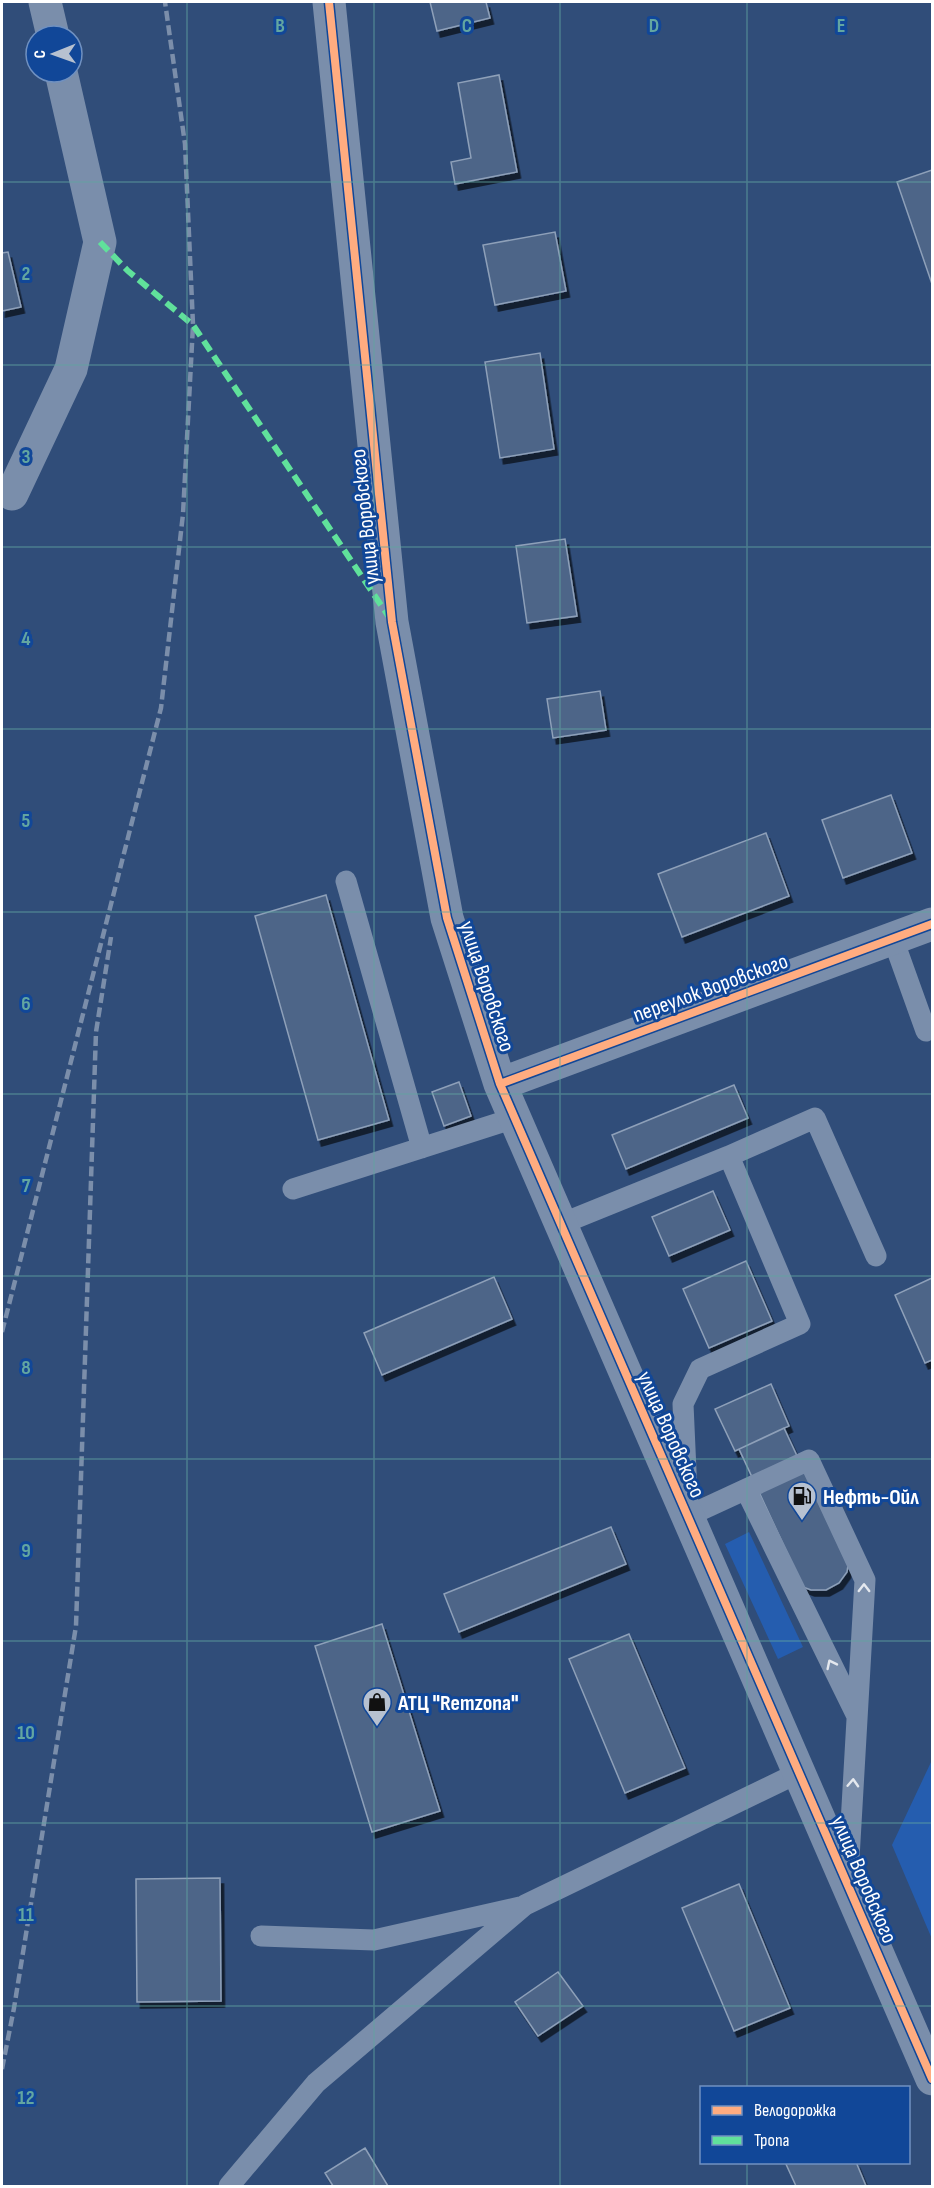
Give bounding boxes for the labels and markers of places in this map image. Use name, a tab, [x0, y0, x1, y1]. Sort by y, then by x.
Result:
fuel station icon: Нефть-Ойл	[786, 1480, 818, 1522]
place label: Нефть-Ойл	[823, 1484, 919, 1511]
shop icon: АТЦ "Remzona"	[361, 1686, 393, 1728]
place label: АТЦ "Remzona"	[397, 1690, 519, 1717]

